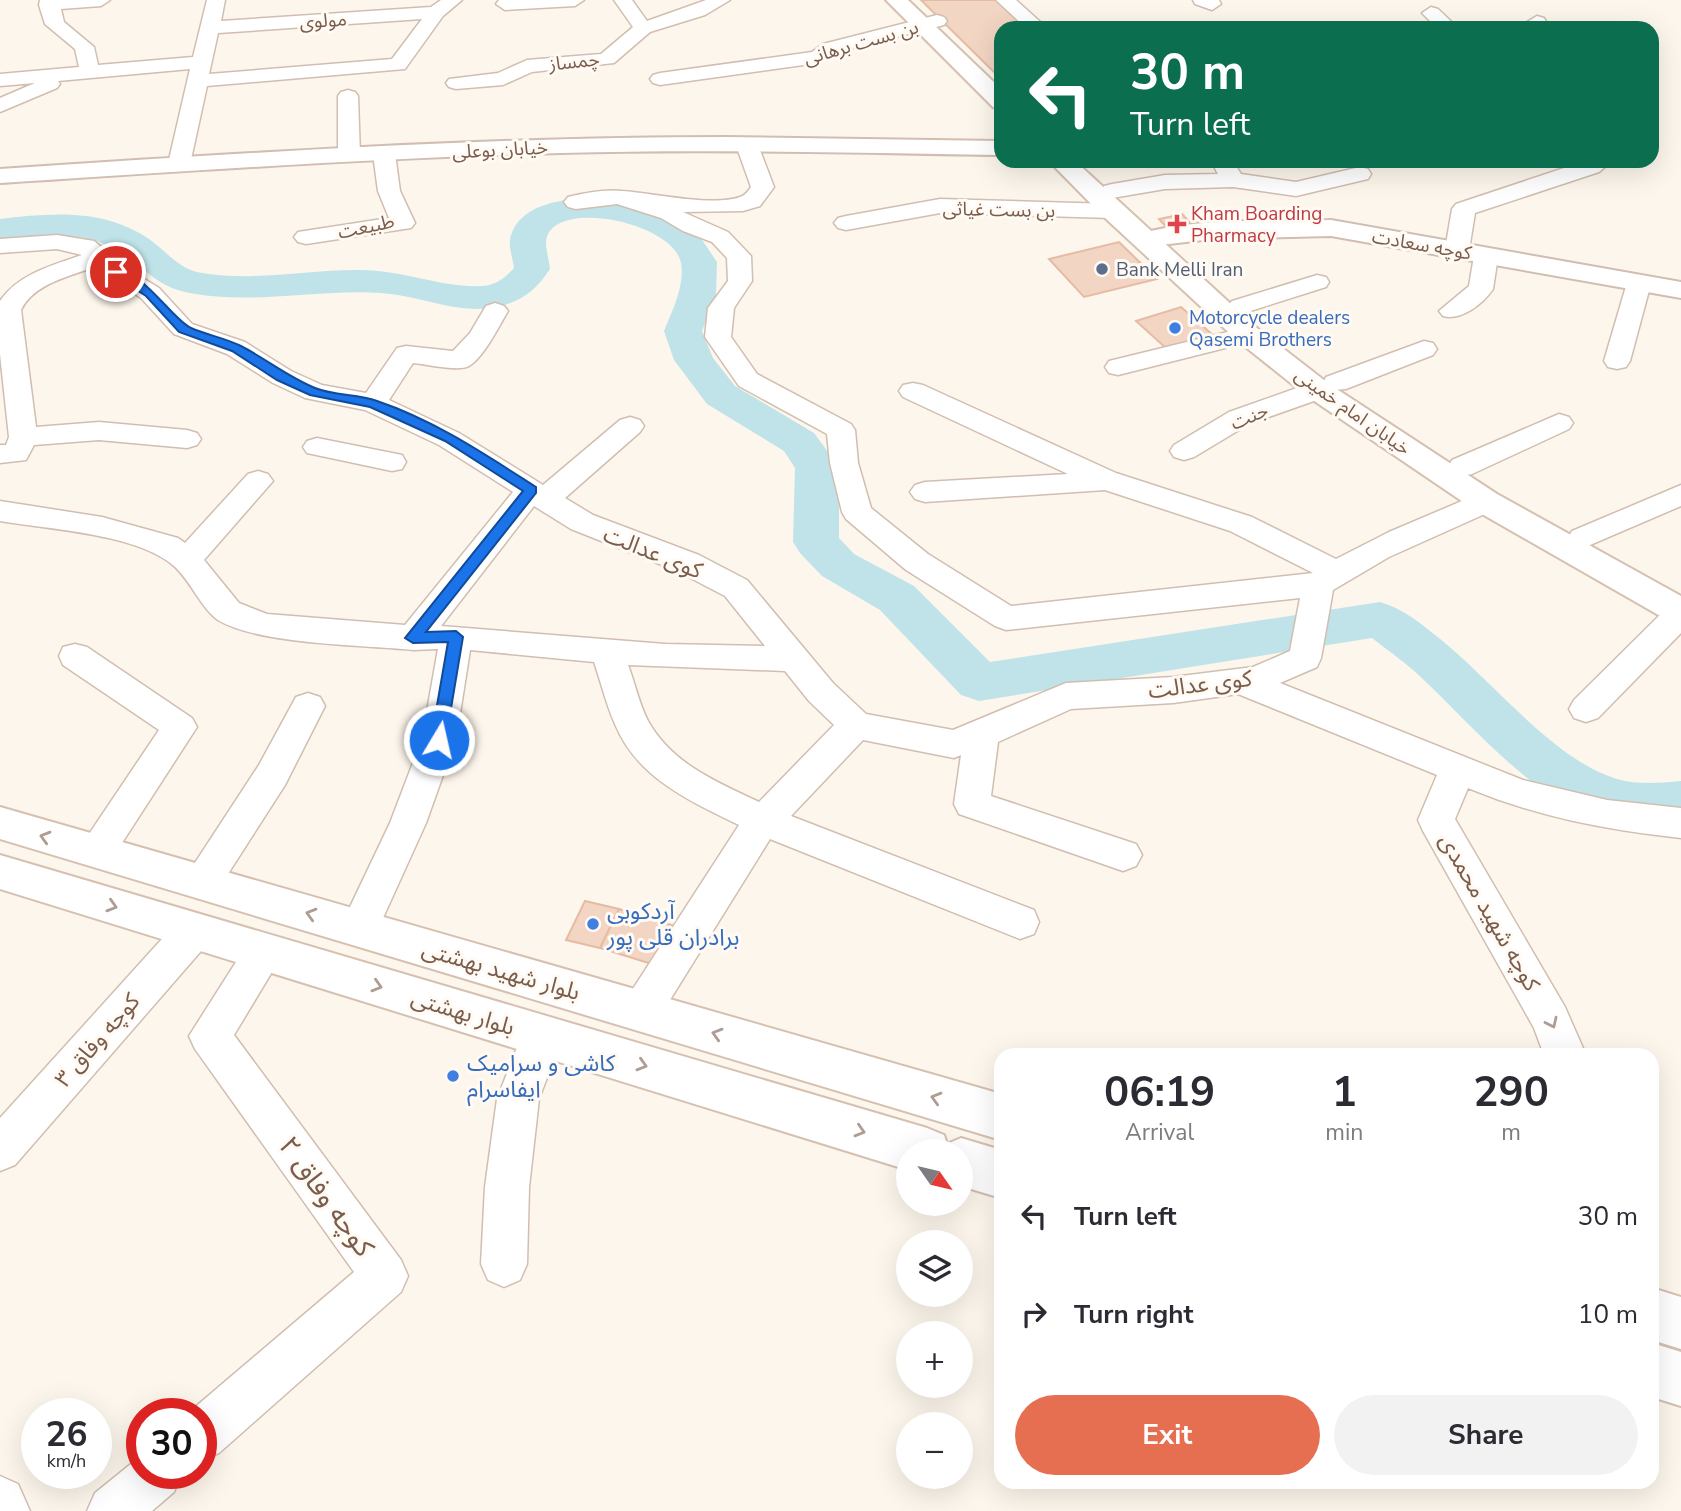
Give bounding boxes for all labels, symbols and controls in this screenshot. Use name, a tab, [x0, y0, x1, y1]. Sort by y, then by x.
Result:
street label: مولوی	[299, 6, 348, 36]
street label: بن بست برهانی	[801, 14, 922, 72]
text: 30 m	[1130, 39, 1245, 106]
street label: چمساز	[546, 46, 601, 78]
icon: left	[1015, 49, 1106, 140]
text: Turn left	[1130, 103, 1250, 146]
street label: خیابان بوعلی	[452, 135, 549, 165]
street label: بن بست غیاثی	[942, 196, 1056, 224]
place label: Kham Boarding Pharmacy	[1191, 201, 1322, 249]
street label: طبيعت	[336, 208, 397, 246]
marker: Kham Boarding Pharmacy	[1169, 216, 1185, 232]
street label: کوچه سعادت	[1370, 223, 1475, 267]
pin	[86, 242, 146, 302]
icon: arrive	[97, 253, 135, 291]
place label: Bank Melli Iran	[1116, 257, 1243, 283]
marker: Bank Melli Iran	[1094, 261, 1110, 277]
place label: Motorcycle dealers Qasemi Brothers	[1189, 305, 1350, 353]
marker: Motorcycle dealers Qasemi Brothers	[1167, 320, 1183, 336]
street label: خیابان امام خمینی	[1289, 362, 1416, 462]
street label: جنت	[1227, 397, 1272, 436]
street label: کوی عدالت	[599, 519, 707, 587]
street label: کوی عدالت	[1146, 663, 1254, 706]
position arrow	[402, 703, 476, 777]
street label: کوچه شهید محمدی	[1432, 828, 1548, 997]
one-way arrow	[40, 830, 52, 845]
place label: آردکوبی برادران قلی پور	[606, 896, 739, 953]
one-way arrow	[106, 898, 118, 912]
one-way arrow	[305, 908, 317, 923]
marker: آردکوبی برادران قلی پور	[585, 916, 601, 932]
street label: بلوار شهید بهشتی	[418, 933, 584, 1008]
one-way arrow	[371, 977, 383, 992]
street label: بلوار بهشتی	[407, 982, 518, 1043]
street label: کوچه وفاق ۳	[48, 986, 147, 1094]
one-way arrow	[1544, 1016, 1558, 1028]
one-way arrow	[711, 1027, 723, 1042]
place label: کاشی و سرامیک ایفاسرام	[467, 1048, 616, 1107]
one-way arrow	[635, 1057, 647, 1072]
text: 06:19	[1104, 1064, 1215, 1121]
text: 1	[1332, 1064, 1357, 1121]
text: 290	[1473, 1064, 1549, 1121]
marker: کاشی و سرامیک ایفاسرام	[445, 1068, 461, 1084]
one-way arrow	[930, 1091, 942, 1106]
text: Arrival	[1125, 1117, 1194, 1148]
text: min	[1325, 1117, 1363, 1148]
text: m	[1501, 1117, 1521, 1148]
one-way arrow	[853, 1123, 865, 1138]
street label: کوچه وفاق ۲	[270, 1129, 383, 1265]
north arrow	[896, 1139, 973, 1216]
map controls	[896, 1139, 973, 1489]
icon: left	[1015, 1197, 1053, 1235]
text: Turn left	[1074, 1199, 1177, 1234]
text: 30 m	[1578, 1199, 1638, 1234]
button: layers	[896, 1230, 973, 1307]
icon: right	[1015, 1295, 1053, 1333]
text: Turn right	[1074, 1297, 1193, 1332]
text: 10 m	[1578, 1297, 1638, 1332]
button: +	[896, 1321, 973, 1398]
button: Exit	[1015, 1395, 1320, 1475]
button: Share	[1334, 1395, 1638, 1475]
speed limit sign: 30	[126, 1398, 217, 1489]
text: 26	[45, 1411, 88, 1458]
button: −	[896, 1412, 973, 1489]
text: km/h	[47, 1449, 86, 1473]

